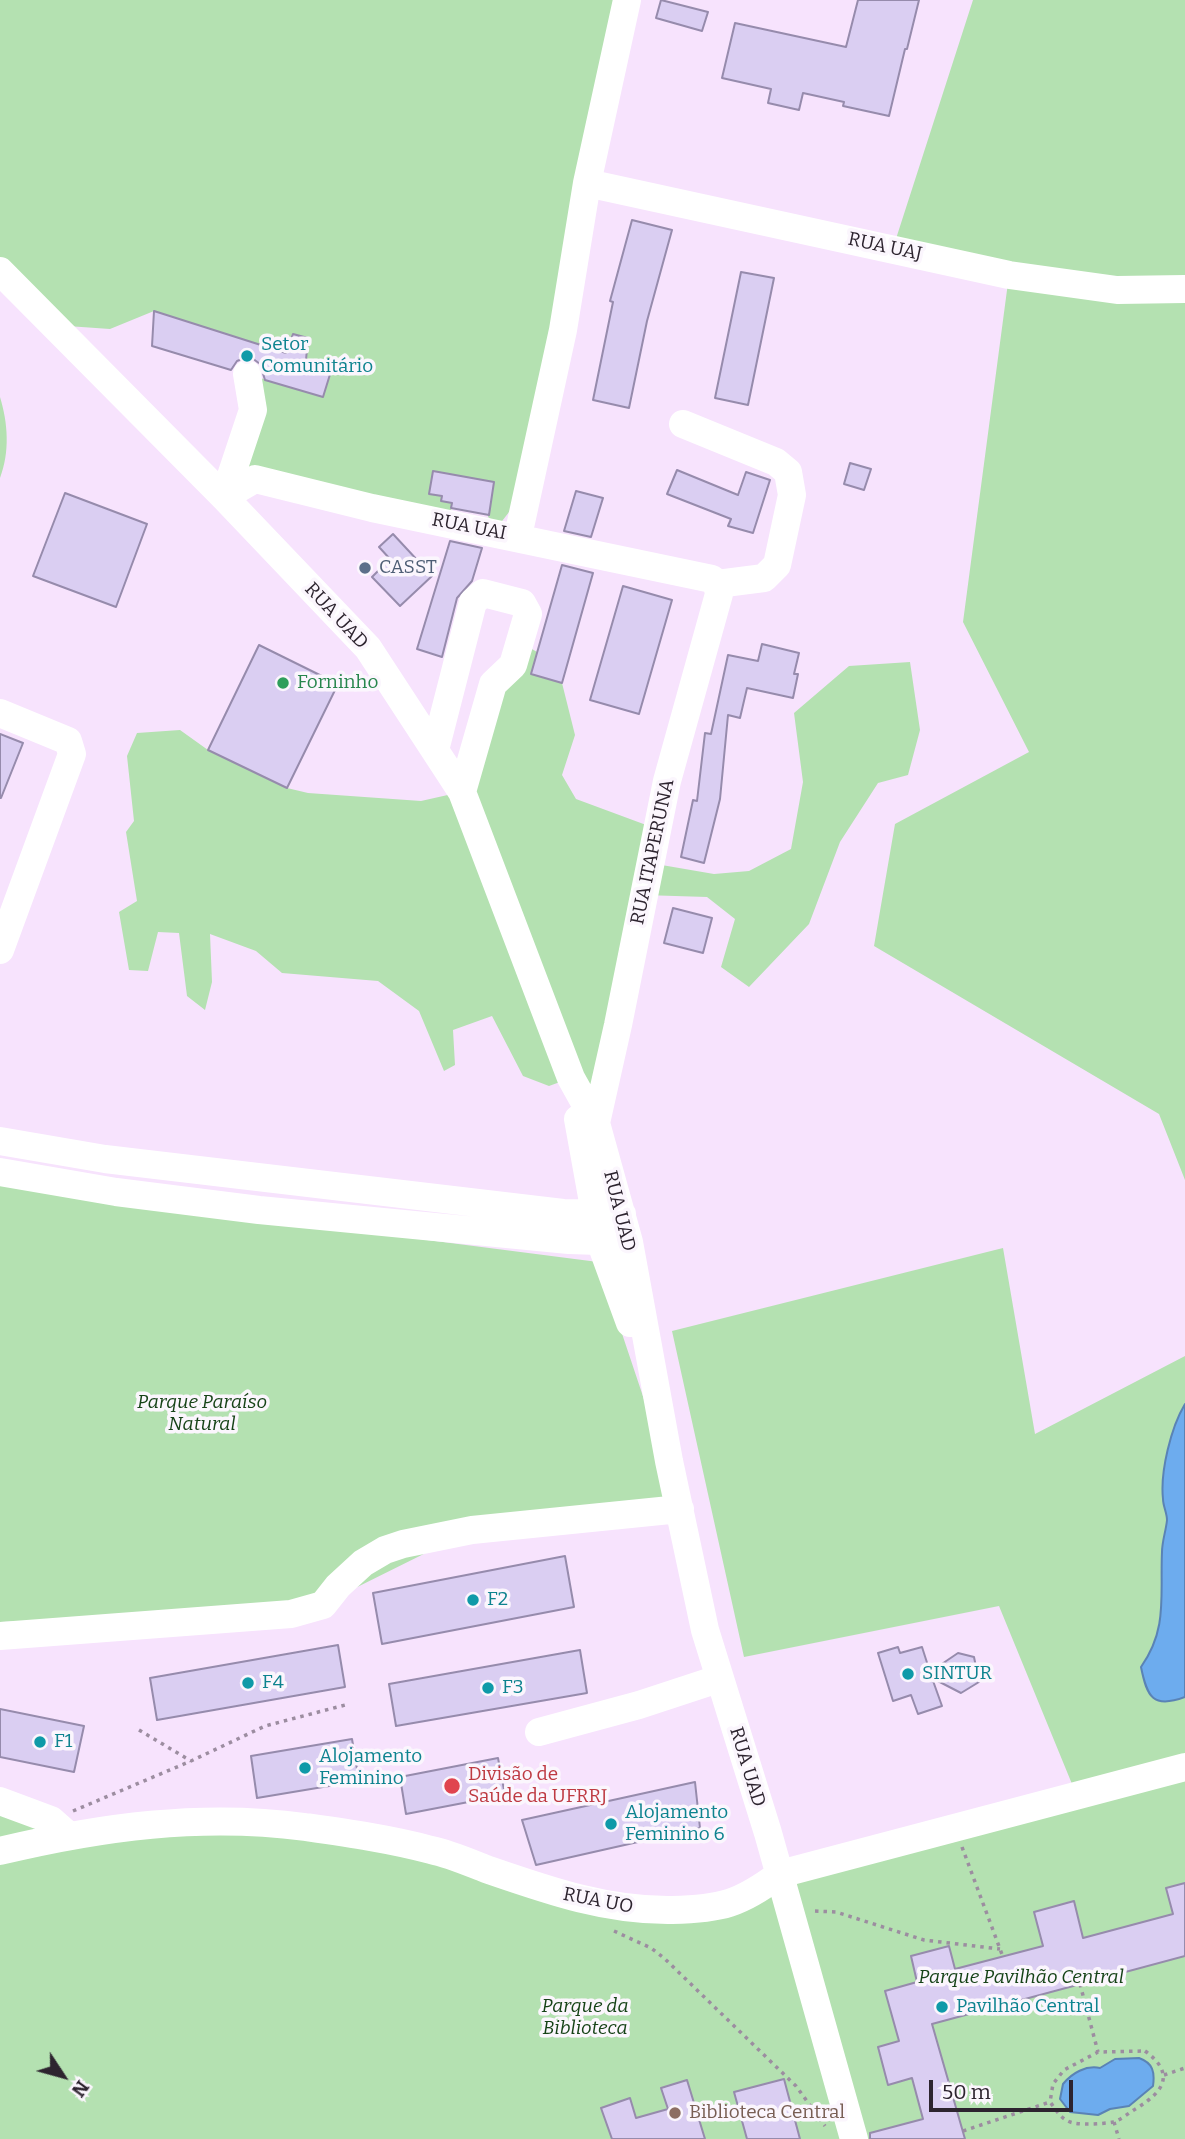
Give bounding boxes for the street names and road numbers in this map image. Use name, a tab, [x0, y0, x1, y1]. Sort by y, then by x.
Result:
street label: RUA UAJ	[846, 228, 924, 266]
street label: RUA UAI	[430, 509, 508, 545]
street label: RUA UAD	[300, 578, 372, 654]
street label: RUA ITAPERUNA	[626, 777, 680, 927]
street label: RUA UAD	[598, 1168, 640, 1254]
street label: RUA UAD	[724, 1724, 770, 1810]
street label: RUA UO	[561, 1883, 635, 1919]

